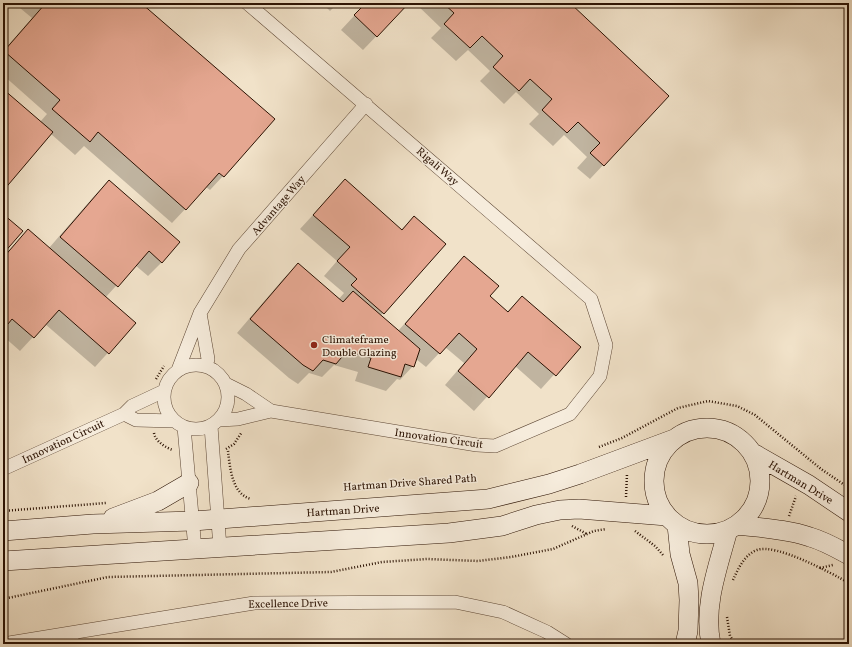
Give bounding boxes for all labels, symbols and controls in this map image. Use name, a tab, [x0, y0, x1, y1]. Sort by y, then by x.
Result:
street label: Rigali Way	[413, 144, 462, 190]
street label: Advantage Way	[249, 173, 309, 239]
place label: Climateframe Double Glazing	[322, 333, 397, 361]
marker: Climateframe Double Glazing	[309, 340, 319, 350]
street label: Innovation Circuit	[20, 417, 107, 468]
street label: Innovation Circuit	[394, 426, 484, 453]
street label: Hartman Drive	[765, 458, 835, 509]
street label: Hartman Drive Shared Path	[343, 471, 478, 496]
street label: Hartman Drive	[306, 501, 380, 522]
street label: Excellence Drive	[248, 596, 328, 613]

